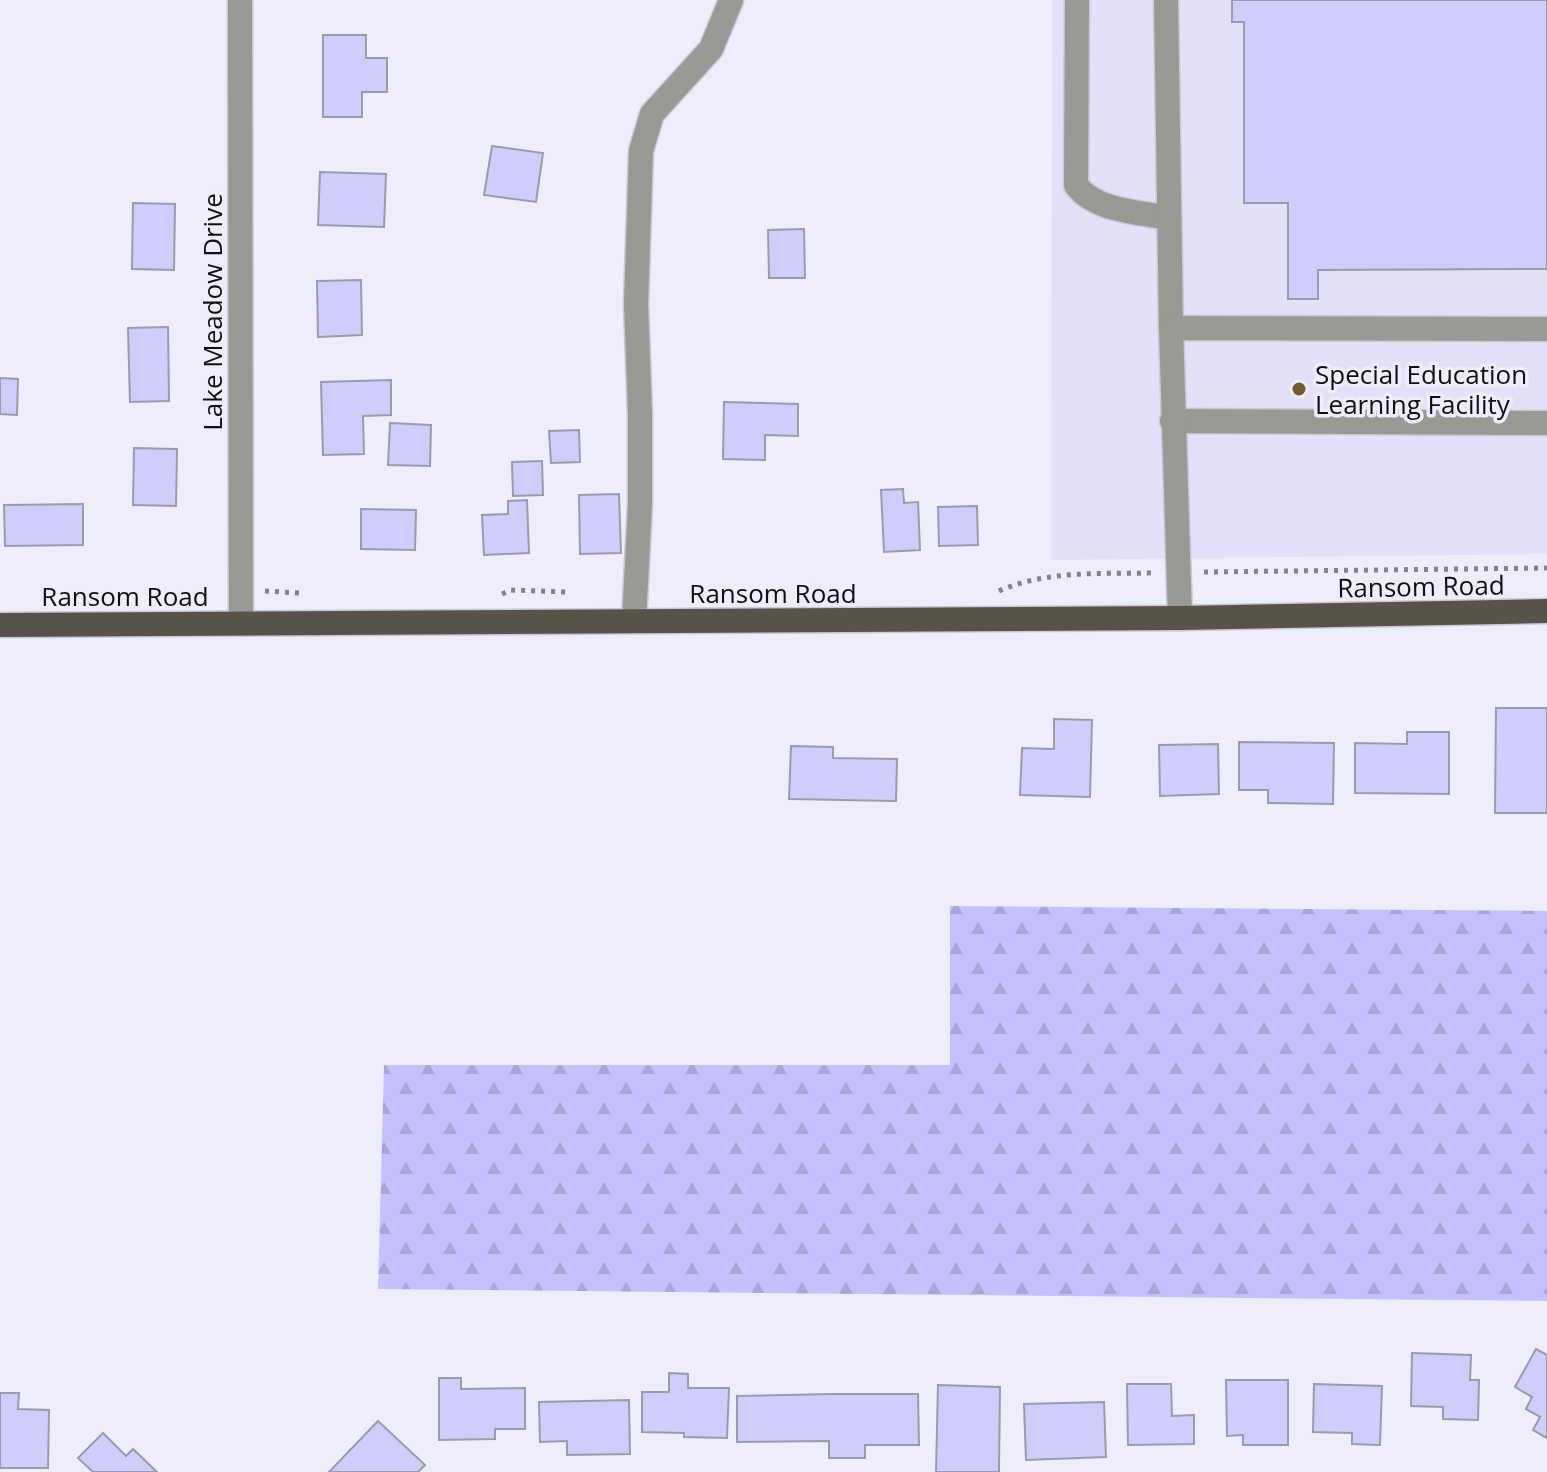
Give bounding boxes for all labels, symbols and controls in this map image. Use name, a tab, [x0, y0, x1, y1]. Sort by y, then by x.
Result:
street label: Lake Meadow Drive	[194, 193, 230, 431]
place label: Special Education Learning Facility	[1315, 356, 1527, 422]
marker: Special Education Learning Facility	[1290, 380, 1308, 398]
street label: Ransom Road	[1337, 567, 1505, 605]
street label: Ransom Road	[689, 575, 857, 611]
street label: Ransom Road	[41, 578, 209, 614]

